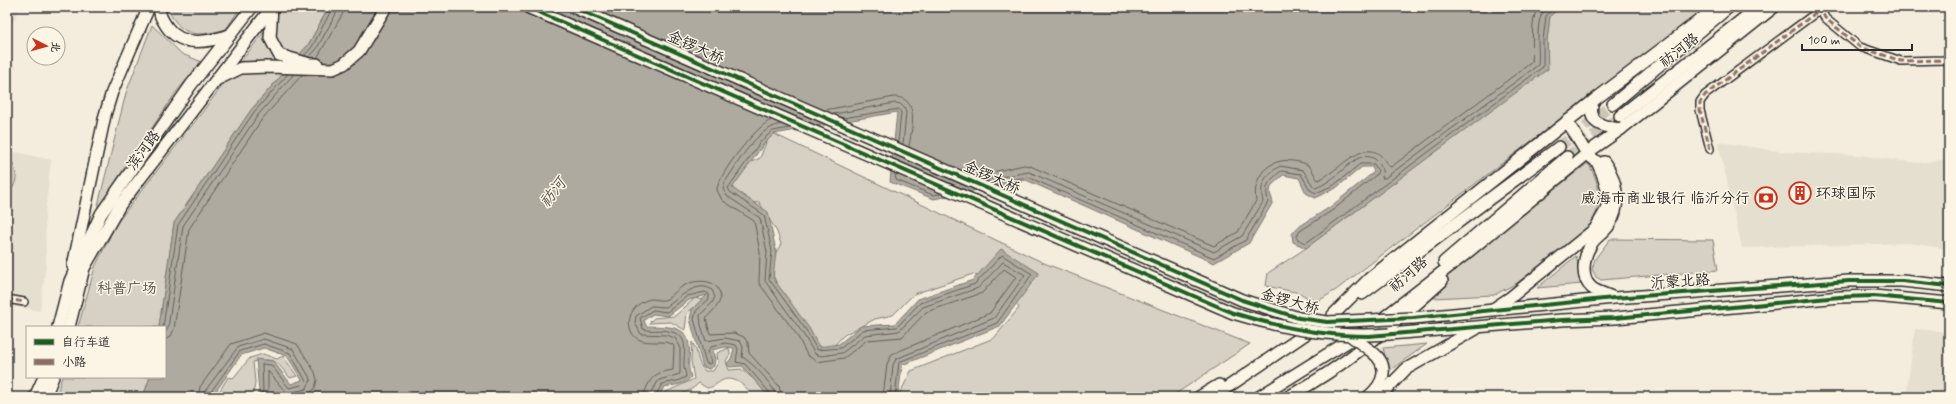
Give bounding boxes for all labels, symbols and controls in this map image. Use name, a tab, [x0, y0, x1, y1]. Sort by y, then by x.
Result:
north arrow	[26, 26, 66, 66]
scale bar	[1802, 26, 1912, 52]
street label: 金锣大桥	[664, 27, 727, 69]
street label: 祊河路	[1656, 29, 1704, 73]
text: 100 m	[1808, 33, 1840, 49]
text: 北	[47, 41, 62, 53]
street label: 滨河路	[122, 127, 165, 175]
street label: 金锣大桥	[960, 157, 1023, 199]
water label: 祊河	[535, 171, 573, 212]
building icon: 环球国际	[1787, 180, 1813, 206]
place label: 环球国际	[1816, 184, 1876, 204]
bank icon: 威海市商业银行 临沂分行	[1753, 185, 1779, 211]
place label: 威海市商业银行 临沂分行	[1581, 189, 1750, 209]
street label: 祊河路	[1385, 252, 1432, 297]
street label: 沂蒙北路	[1649, 270, 1711, 294]
park label: 科普广场	[97, 279, 157, 299]
street label: 金锣大桥	[1258, 285, 1321, 319]
legend	[26, 326, 166, 378]
text: 自行车道	[62, 335, 110, 351]
text: 小路	[62, 355, 86, 371]

